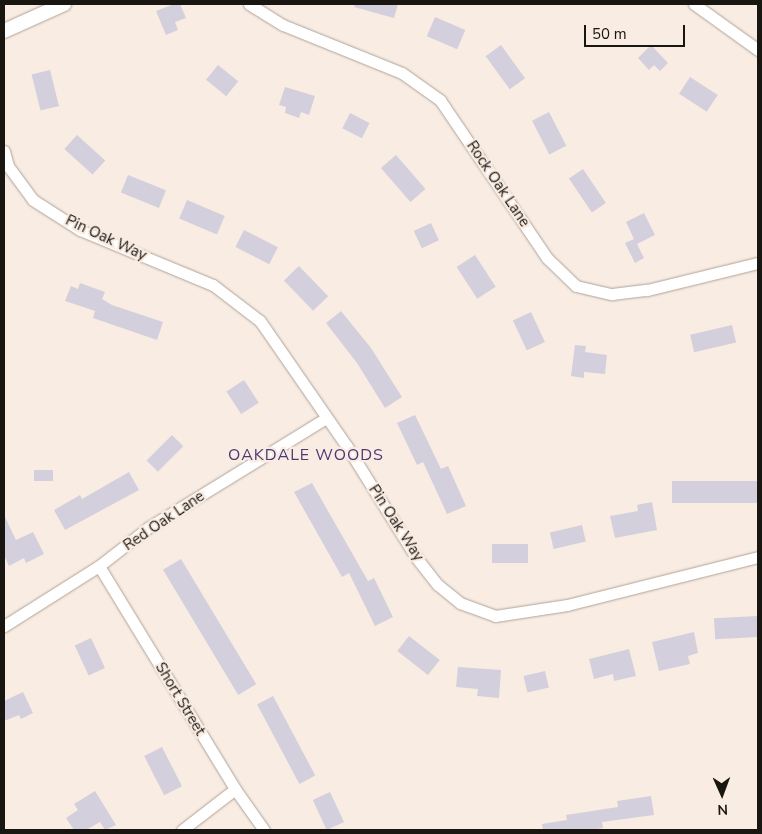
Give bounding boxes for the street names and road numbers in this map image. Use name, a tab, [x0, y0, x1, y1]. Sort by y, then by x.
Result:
street label: Rock Oak Lane	[463, 138, 533, 230]
street label: Pin Oak Way	[63, 211, 149, 265]
street label: Pin Oak Way	[365, 481, 427, 565]
street label: Red Oak Lane	[120, 487, 208, 555]
street label: Short Street	[151, 659, 209, 739]

